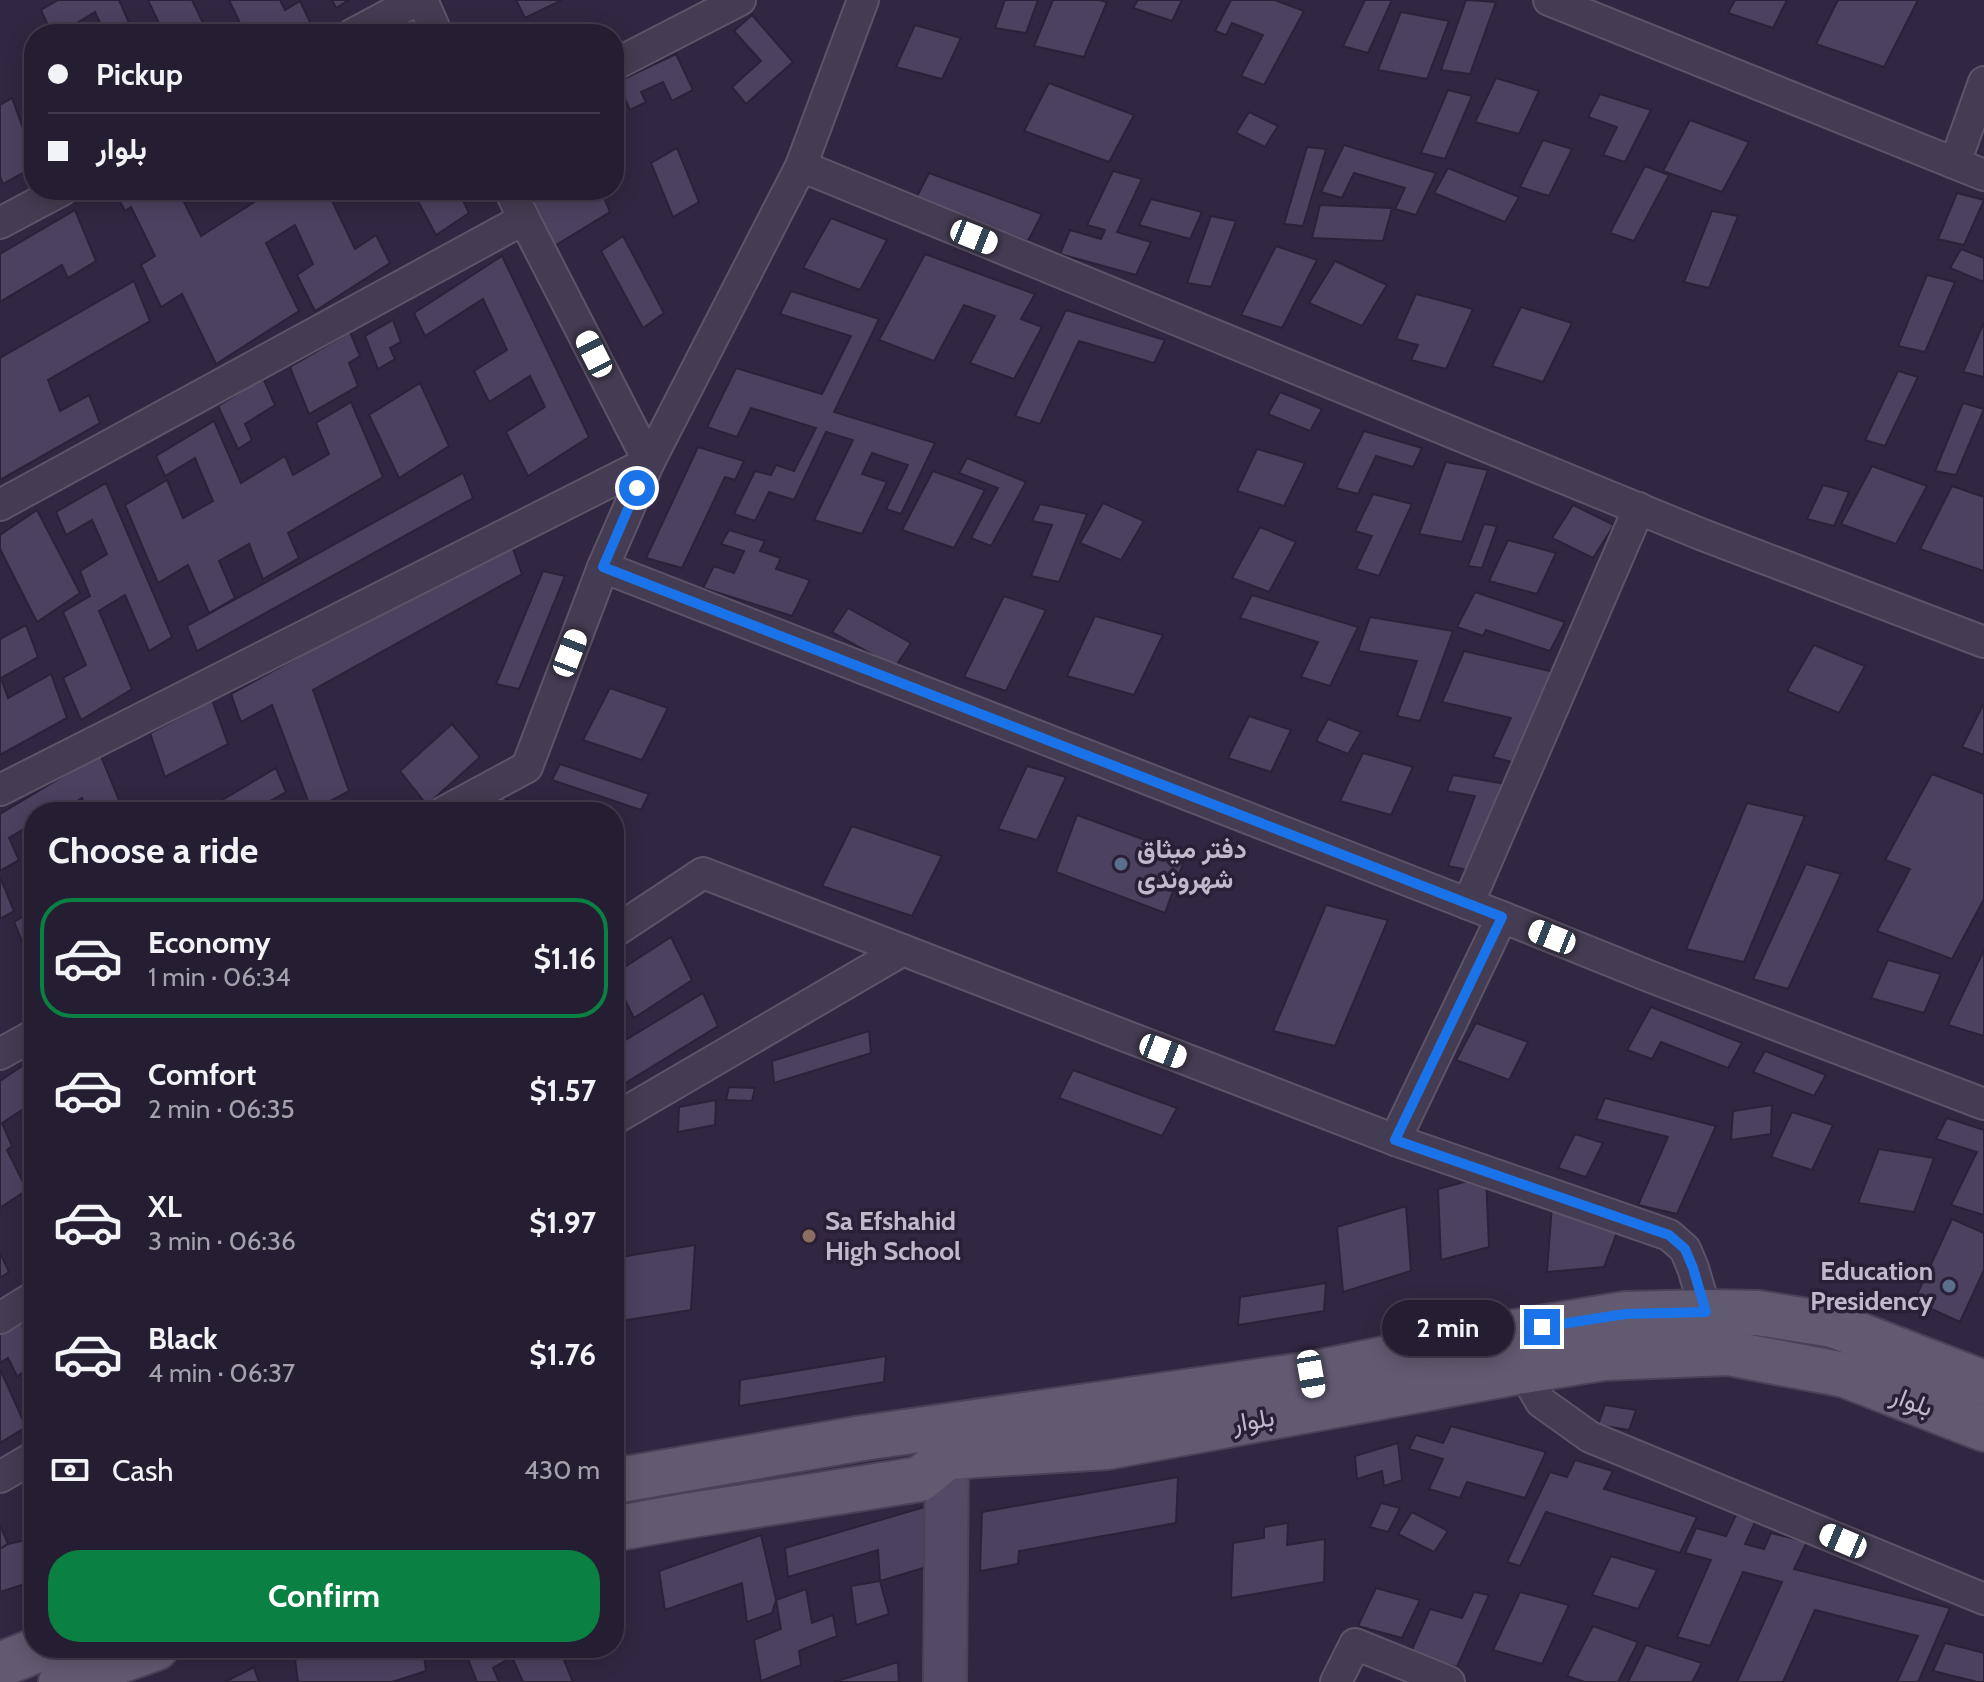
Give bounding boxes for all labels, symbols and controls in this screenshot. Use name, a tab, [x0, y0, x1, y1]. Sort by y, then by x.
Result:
text: Pickup	[96, 56, 183, 93]
text: بلوار	[96, 130, 147, 167]
car	[947, 217, 1001, 257]
car	[572, 327, 616, 381]
route start	[619, 470, 655, 506]
car	[550, 626, 590, 680]
text: Choose a ride	[48, 828, 258, 872]
place label: دفتر میثاق شهروندی	[1137, 833, 1247, 895]
marker: دفتر میثاق شهروندی	[1112, 855, 1130, 873]
car	[1525, 917, 1579, 957]
icon: car	[52, 922, 124, 994]
text: Economy	[148, 924, 271, 961]
text: $1.16	[533, 940, 596, 977]
text: 1 min · 06:34	[148, 961, 290, 993]
car	[1136, 1031, 1190, 1071]
icon: car	[52, 1054, 124, 1126]
text: Comfort	[148, 1056, 256, 1093]
text: $1.57	[529, 1072, 596, 1109]
text: 2 min · 06:35	[148, 1093, 295, 1125]
icon: car	[52, 1186, 124, 1258]
text: XL	[148, 1188, 182, 1225]
text: $1.97	[529, 1204, 596, 1241]
place label: Sa Efshahid High School	[825, 1205, 961, 1267]
text: 3 min · 06:36	[148, 1225, 296, 1257]
marker: Sa Efshahid High School	[800, 1227, 818, 1245]
place label: Education Presidency	[1810, 1255, 1933, 1317]
marker: Education Presidency	[1940, 1277, 1958, 1295]
callout: 2 min	[1382, 1299, 1514, 1355]
route end	[1524, 1309, 1560, 1345]
text: 2 min	[1417, 1312, 1479, 1344]
icon: car	[52, 1318, 124, 1390]
text: Black	[148, 1320, 218, 1357]
text: $1.76	[529, 1336, 596, 1373]
car	[1295, 1348, 1327, 1400]
text: 4 min · 06:37	[148, 1357, 295, 1389]
street label: بلوار	[1886, 1378, 1938, 1424]
street label: بلوار	[1228, 1401, 1277, 1440]
icon: cash	[48, 1448, 92, 1492]
text: Cash	[112, 1452, 174, 1489]
text: 430 m	[524, 1454, 600, 1486]
car	[1816, 1521, 1870, 1561]
button: Confirm	[48, 1550, 600, 1642]

